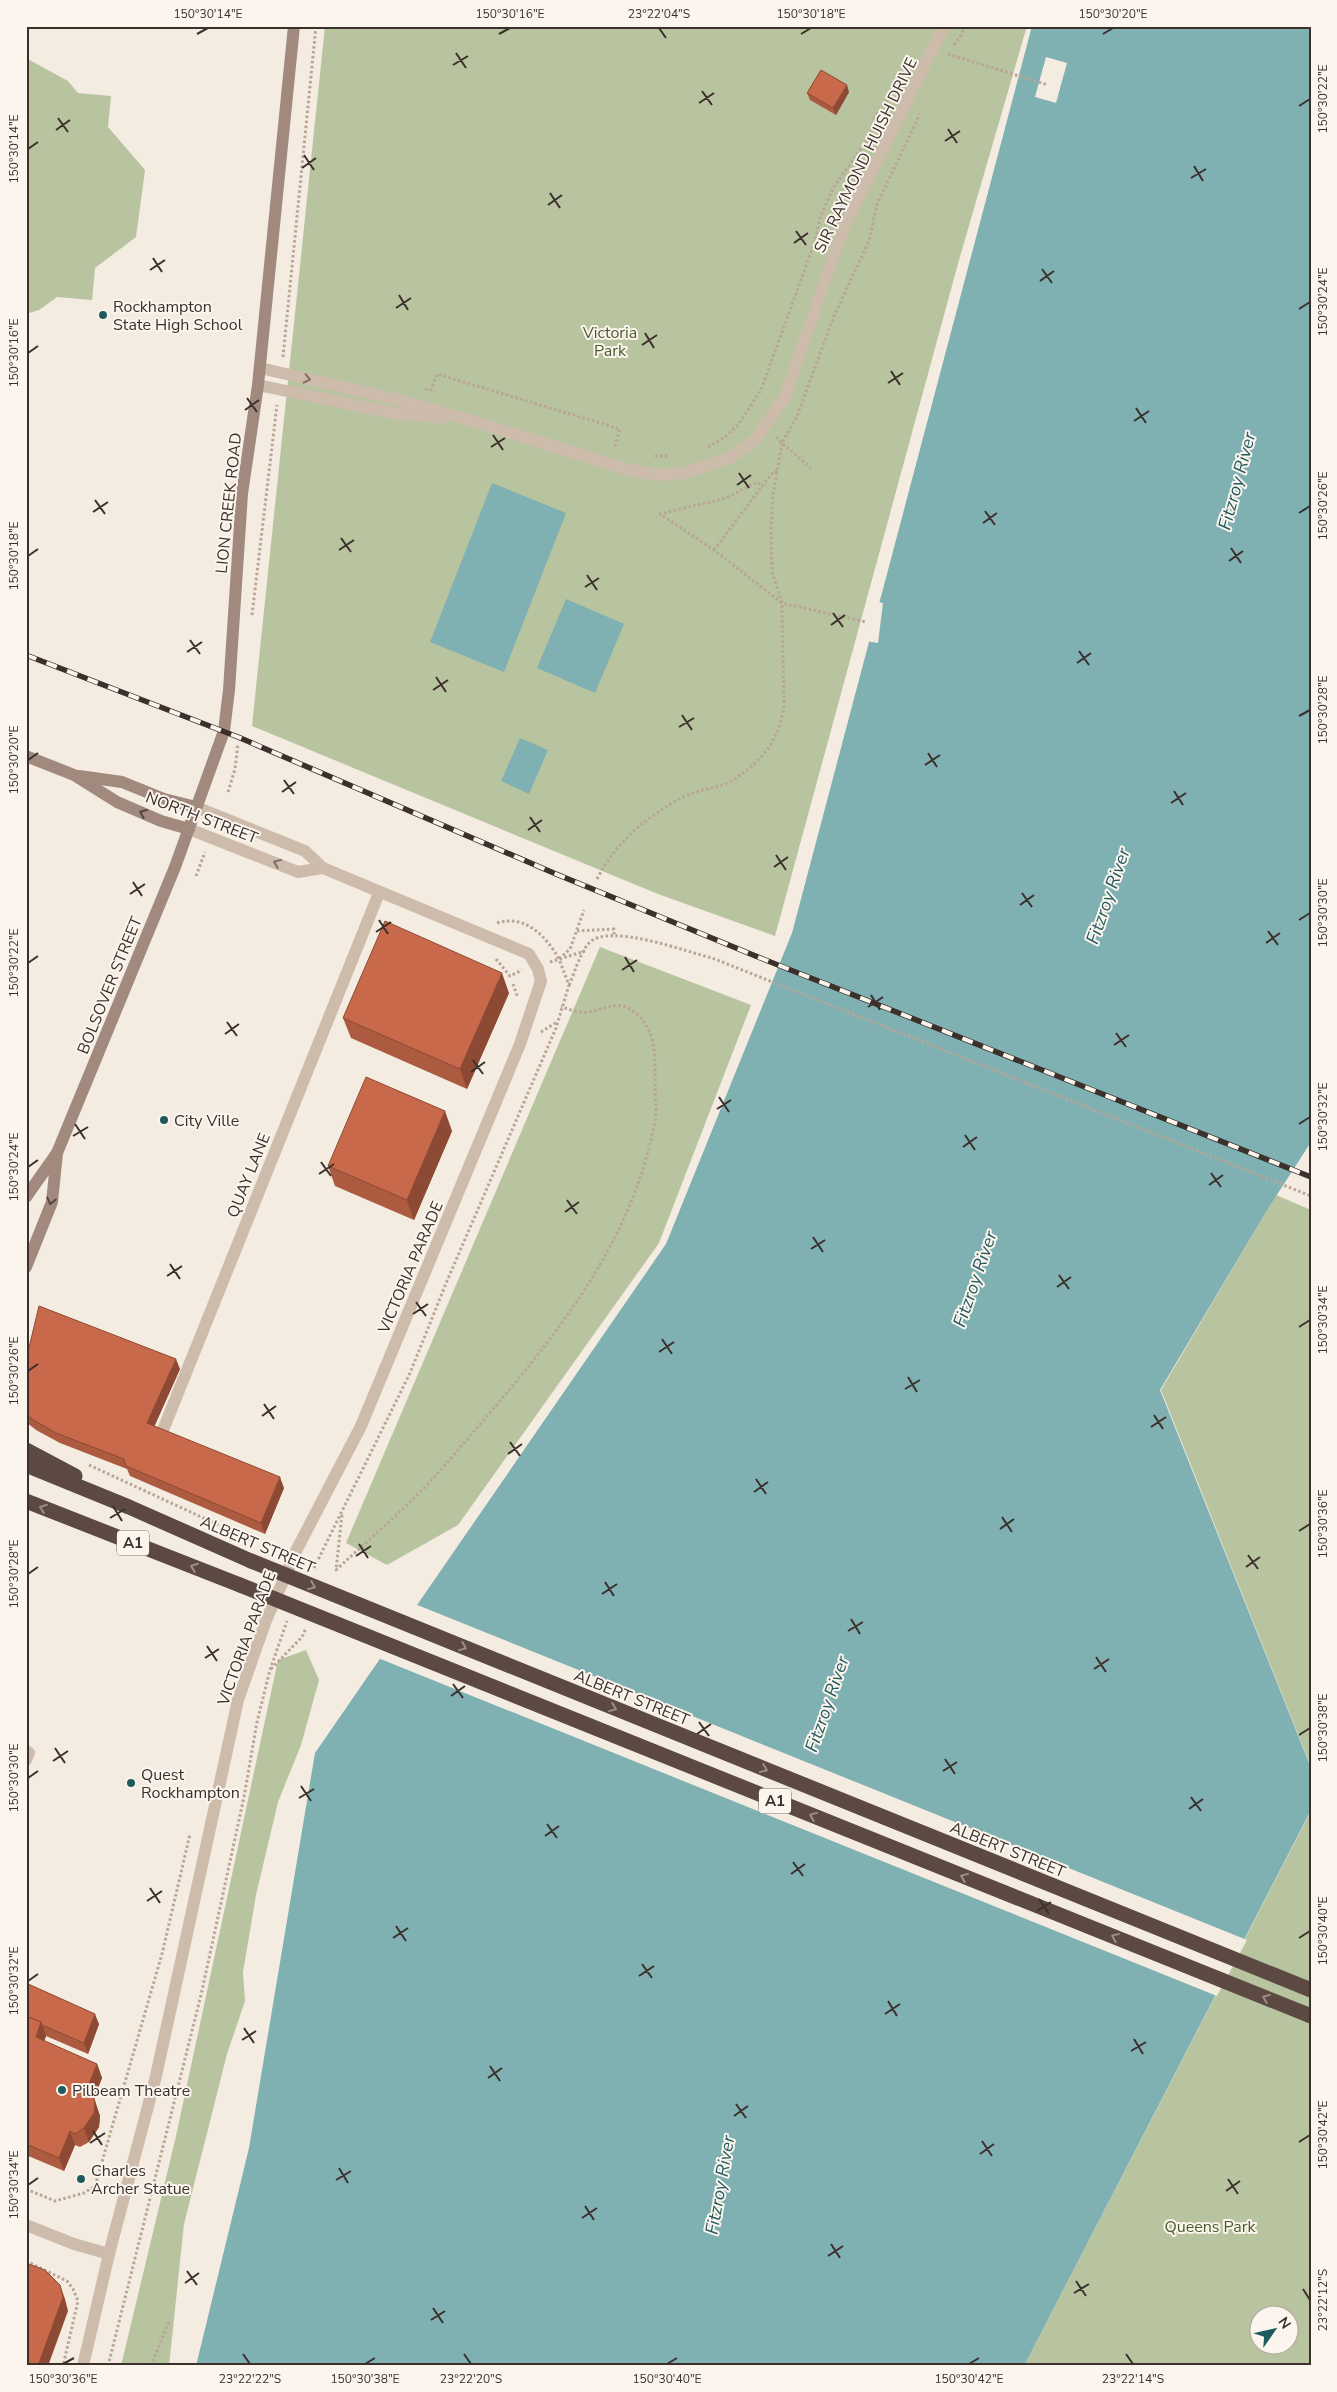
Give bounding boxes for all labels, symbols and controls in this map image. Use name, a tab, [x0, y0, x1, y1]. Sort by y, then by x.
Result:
text: 150°30'14"E	[173, 6, 243, 22]
text: 150°30'16"E	[475, 6, 545, 22]
text: 23°22'04"S	[628, 6, 690, 22]
text: 150°30'18"E	[776, 6, 846, 22]
text: 150°30'20"E	[1078, 6, 1148, 22]
street label: SIR RAYMOND HUISH DRIVE	[809, 54, 923, 257]
text: 150°30'22"E	[1315, 64, 1331, 134]
text: 150°30'14"E	[6, 114, 22, 184]
text: 150°30'24"E	[1315, 267, 1331, 337]
place label: Rockhampton State High School	[113, 296, 243, 336]
marker: Rockhampton State High School	[97, 309, 109, 321]
text: 150°30'16"E	[6, 318, 22, 388]
park label: Victoria Park	[582, 322, 637, 362]
one-way arrow	[303, 373, 312, 384]
water label: Fitzroy River	[1212, 429, 1262, 532]
street label: LION CREEK ROAD	[211, 432, 247, 575]
text: 150°30'26"E	[1315, 471, 1331, 541]
text: 150°30'18"E	[6, 521, 22, 591]
text: 150°30'28"E	[1315, 675, 1331, 745]
text: 150°30'20"E	[6, 725, 22, 795]
street label: NORTH STREET	[142, 786, 261, 850]
one-way arrow	[139, 808, 148, 819]
water label: Fitzroy River	[1080, 844, 1136, 947]
one-way arrow	[273, 859, 281, 869]
text: 150°30'30"E	[1315, 878, 1331, 948]
street label: BOLSOVER STREET	[72, 913, 148, 1057]
text: 150°30'22"E	[6, 928, 22, 998]
text: 150°30'32"E	[1315, 1082, 1331, 1152]
place label: City Ville	[174, 1110, 239, 1132]
marker: City Ville	[158, 1114, 170, 1126]
street label: QUAY LANE	[222, 1130, 276, 1221]
text: 150°30'24"E	[6, 1132, 22, 1202]
one-way arrow	[46, 1197, 57, 1206]
street label: VICTORIA PARADE	[373, 1198, 449, 1338]
water label: Fitzroy River	[947, 1227, 1003, 1330]
text: 150°30'34"E	[1315, 1285, 1331, 1355]
text: 150°30'26"E	[6, 1336, 22, 1406]
text: 150°30'36"E	[1315, 1489, 1331, 1559]
one-way arrow	[39, 1504, 48, 1514]
street label: ALBERT STREET	[197, 1511, 319, 1579]
road number: A1	[117, 1530, 149, 1556]
text: 150°30'28"E	[6, 1539, 22, 1609]
one-way arrow	[190, 1563, 199, 1574]
street label: VICTORIA PARADE	[212, 1568, 281, 1710]
one-way arrow	[307, 1580, 316, 1590]
one-way arrow	[458, 1641, 466, 1651]
water label: Fitzroy River	[799, 1652, 855, 1755]
street label: ALBERT STREET	[571, 1665, 693, 1731]
text: 150°30'38"E	[1315, 1693, 1331, 1763]
one-way arrow	[608, 1702, 617, 1712]
text: 150°30'30"E	[6, 1743, 22, 1813]
one-way arrow	[759, 1763, 768, 1773]
place label: Quest Rockhampton	[141, 1764, 240, 1804]
marker: Quest Rockhampton	[125, 1777, 137, 1789]
road number: A1	[759, 1788, 791, 1814]
one-way arrow	[809, 1812, 818, 1822]
street label: ALBERT STREET	[947, 1817, 1069, 1883]
one-way arrow	[960, 1872, 969, 1883]
text: 150°30'40"E	[1315, 1896, 1331, 1966]
one-way arrow	[1111, 1933, 1120, 1944]
text: 150°30'32"E	[6, 1946, 22, 2016]
one-way arrow	[1262, 1994, 1270, 2004]
place label: Pilbeam Theatre	[72, 2080, 190, 2102]
marker: Pilbeam Theatre	[56, 2084, 68, 2096]
text: 150°30'42"E	[1315, 2100, 1331, 2170]
water label: Fitzroy River	[699, 2133, 741, 2236]
text: 150°30'34"E	[6, 2150, 22, 2220]
place label: Charles Archer Statue	[91, 2160, 190, 2200]
marker: Charles Archer Statue	[75, 2173, 87, 2185]
park label: Queens Park	[1164, 2216, 1257, 2238]
text: 23°22'12"S	[1315, 2269, 1331, 2331]
north arrow	[1250, 2304, 1300, 2354]
text: N	[1274, 2313, 1295, 2333]
text: 150°30'36"E	[28, 2371, 98, 2387]
text: 23°22'22"S	[219, 2371, 281, 2387]
text: 150°30'38"E	[330, 2371, 400, 2387]
text: 23°22'20"S	[440, 2371, 502, 2387]
text: 150°30'40"E	[632, 2371, 702, 2387]
text: 150°30'42"E	[934, 2371, 1004, 2387]
text: 23°22'14"S	[1102, 2371, 1164, 2387]

